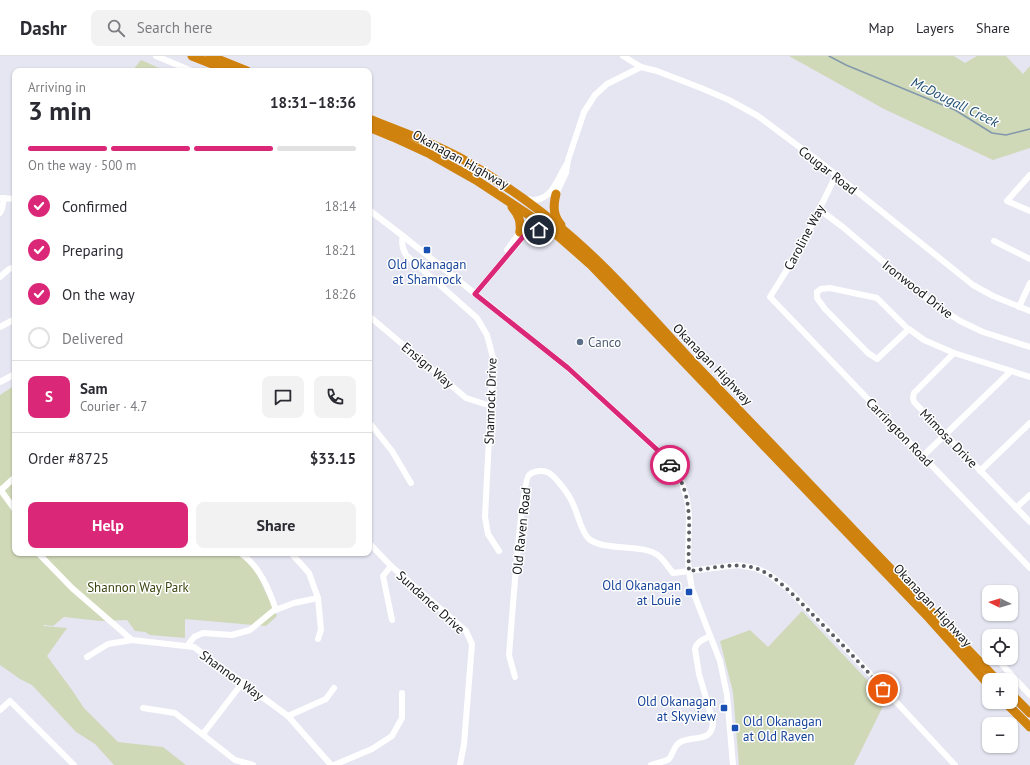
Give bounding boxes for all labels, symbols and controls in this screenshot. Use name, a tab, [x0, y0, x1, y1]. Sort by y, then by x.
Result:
search box	[91, 10, 371, 46]
text: Dashr	[20, 16, 67, 40]
icon: search	[105, 17, 127, 39]
text: Search here	[137, 18, 212, 37]
text: Map	[868, 19, 894, 37]
text: Layers	[916, 19, 954, 37]
text: Share	[976, 19, 1010, 37]
water label: McDougall Creek	[908, 73, 1002, 131]
text: Arriving in	[28, 79, 86, 96]
text: 18:31–18:36	[270, 93, 356, 112]
text: 3 min	[28, 94, 91, 127]
street label: Okanagan Highway	[410, 126, 512, 193]
street label: Cougar Road	[795, 142, 860, 199]
text: On the way · 500 m	[28, 157, 136, 174]
icon: check	[28, 195, 50, 217]
text: Confirmed	[62, 197, 127, 216]
text: 18:14	[325, 198, 356, 215]
street label: Caroline Way	[780, 201, 829, 273]
pin	[522, 213, 556, 247]
icon: home	[528, 219, 550, 241]
icon: check	[28, 239, 50, 261]
text: Preparing	[62, 241, 124, 260]
text: 18:21	[325, 242, 356, 259]
marker: Old Okanagan at Shamrock	[422, 245, 432, 255]
place label: Old Okanagan at Shamrock	[388, 256, 466, 288]
street label: Ironwood Drive	[879, 256, 957, 322]
icon: check	[28, 283, 50, 305]
text: On the way	[62, 285, 135, 304]
text: 18:26	[325, 286, 356, 303]
street label: Okanagan Highway	[669, 320, 756, 409]
text: Delivered	[62, 329, 123, 348]
place label: Canco	[588, 334, 621, 351]
marker: Canco	[575, 337, 585, 347]
street label: Ensign Way	[398, 339, 457, 392]
street label: Shamrock Drive	[480, 357, 501, 445]
button: chat	[262, 376, 304, 418]
button: phone	[314, 376, 356, 418]
text: Sam	[80, 379, 107, 398]
text: S	[45, 387, 53, 406]
street label: Carrington Road	[862, 394, 937, 470]
text: Courier · 4.7	[80, 398, 147, 415]
street label: Mimosa Drive	[916, 405, 981, 472]
courier	[650, 445, 690, 485]
text: Order #8725	[28, 449, 109, 468]
text: $33.15	[310, 449, 356, 468]
icon: car	[659, 454, 681, 476]
street label: Old Raven Road	[508, 486, 535, 576]
button: Help	[28, 502, 188, 548]
button: Share	[196, 502, 356, 548]
street label: Okanagan Highway	[890, 560, 976, 650]
street label: Sundance Drive	[393, 567, 468, 638]
place label: Old Okanagan at Louie	[602, 577, 681, 609]
park label: Shannon Way Park	[87, 579, 190, 596]
north arrow	[982, 585, 1018, 621]
map controls	[982, 585, 1018, 753]
marker: Old Okanagan at Louie	[684, 587, 694, 597]
button: locate	[982, 629, 1018, 665]
street label: Shannon Way	[196, 647, 267, 704]
pin	[866, 672, 900, 706]
button: +	[982, 673, 1018, 709]
icon: bag	[872, 678, 894, 700]
place label: Old Okanagan at Skyview	[637, 693, 716, 725]
marker: Old Okanagan at Skyview	[719, 703, 729, 713]
place label: Old Okanagan at Old Raven	[743, 713, 822, 745]
button: −	[982, 717, 1018, 753]
marker: Old Okanagan at Old Raven	[730, 723, 740, 733]

